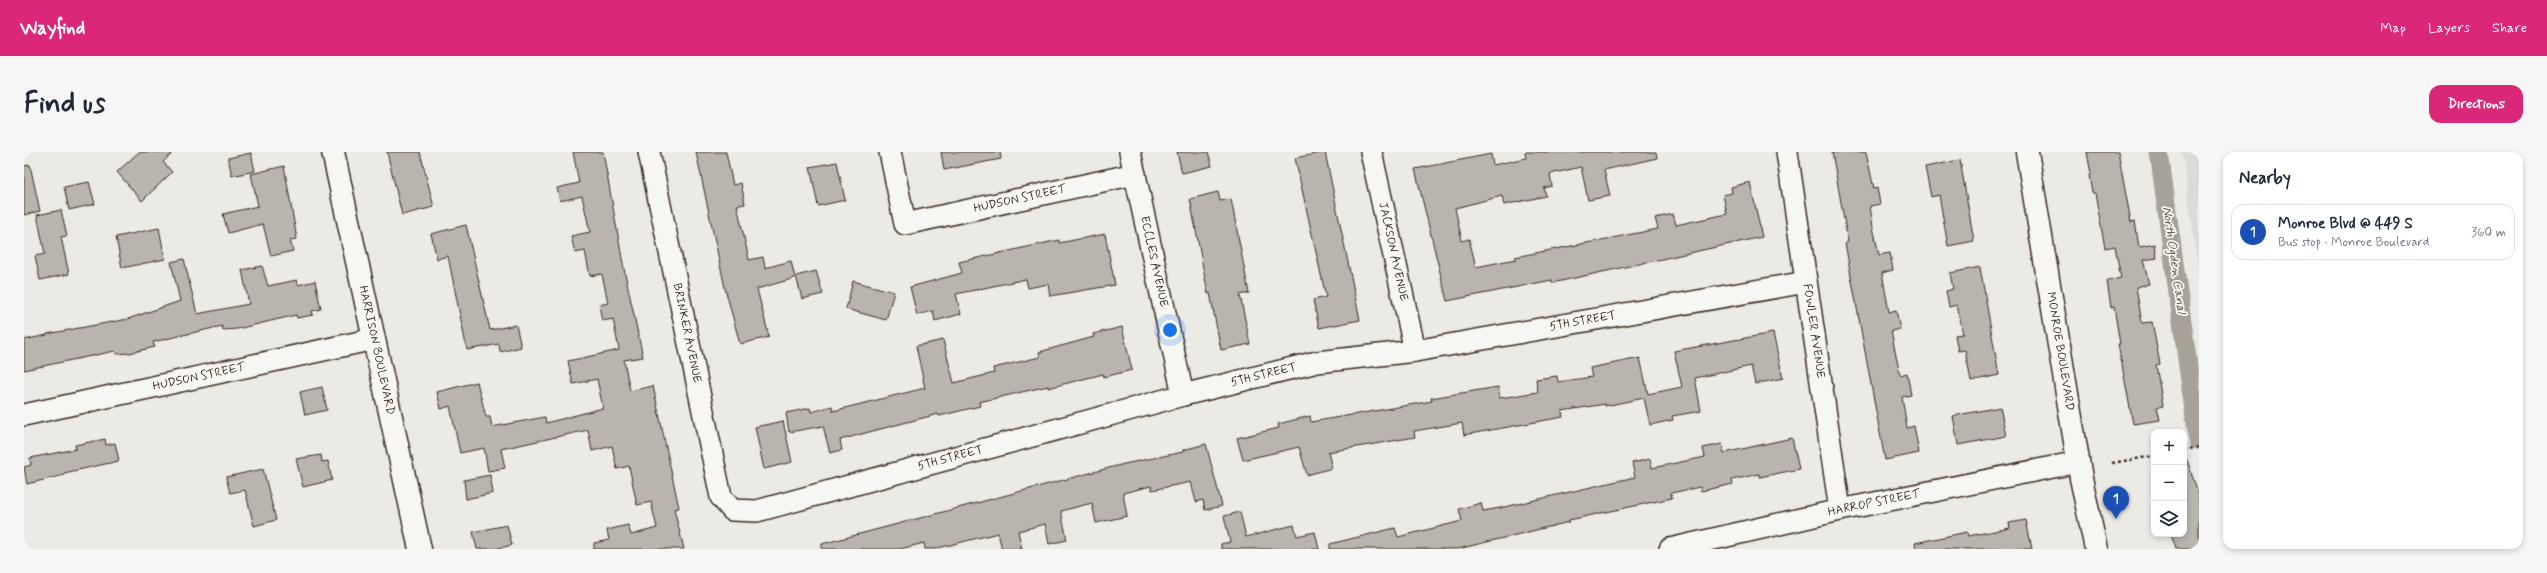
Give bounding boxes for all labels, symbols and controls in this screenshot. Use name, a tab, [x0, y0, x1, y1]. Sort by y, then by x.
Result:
text: Wayfind	[20, 16, 85, 41]
text: Map	[2380, 19, 2406, 37]
text: Layers	[2428, 19, 2470, 37]
text: Share	[2492, 19, 2527, 37]
button: Directions	[2429, 85, 2523, 123]
text: Find us	[24, 86, 105, 123]
text: Nearby	[2239, 167, 2291, 189]
street label: HUDSON STREET	[972, 181, 1068, 217]
street label: JACKSON AVENUE	[1374, 201, 1412, 303]
water label: North Ogden Canal	[2158, 205, 2190, 317]
street label: ECCLES AVENUE	[1136, 214, 1172, 309]
text: Monroe Blvd @ 449 S	[2278, 214, 2413, 234]
text: 1	[2250, 224, 2256, 241]
text: 360 m	[2471, 224, 2506, 241]
text: Bus stop · Monroe Boulevard	[2278, 234, 2429, 251]
street label: BRINKER AVENUE	[669, 282, 705, 384]
street label: FOWLER AVENUE	[1799, 283, 1828, 380]
street label: HARRISON BOULEVARD	[355, 284, 398, 417]
street label: MONROE BOULEVARD	[2042, 291, 2078, 412]
street label: 5TH STREET	[1548, 308, 1617, 335]
your location	[1160, 320, 1180, 340]
street label: HUDSON STREET	[151, 359, 247, 395]
street label: 5TH STREET	[1229, 359, 1298, 391]
map controls	[2151, 429, 2187, 537]
button: +	[2151, 429, 2187, 465]
street label: 5TH STREET	[916, 442, 985, 475]
button: −	[2151, 465, 2187, 501]
street label: HARROP STREET	[1826, 486, 1922, 521]
pin: 1	[2103, 486, 2129, 519]
button: layers	[2151, 501, 2187, 537]

